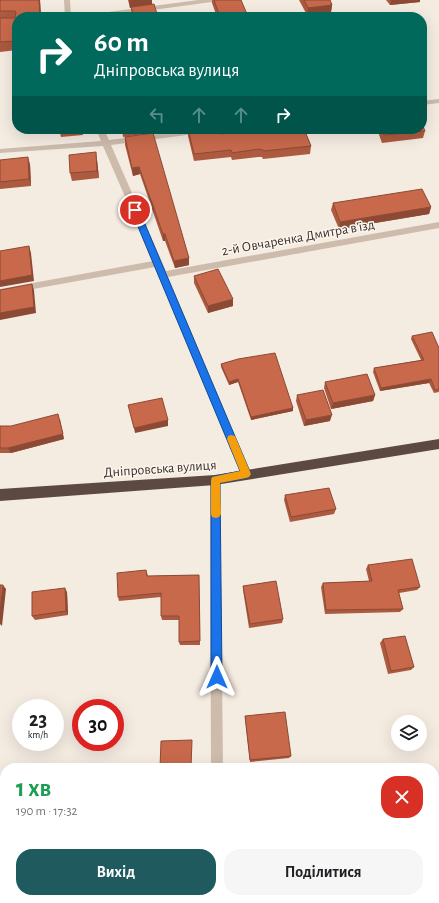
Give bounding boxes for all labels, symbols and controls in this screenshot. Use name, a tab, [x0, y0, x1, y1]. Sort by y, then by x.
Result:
icon: right	[28, 28, 80, 80]
text: 60 m	[94, 29, 149, 57]
text: Дніпровська вулиця	[94, 62, 239, 80]
icon: left	[146, 104, 168, 126]
icon: ahead	[188, 104, 210, 126]
icon: ahead	[230, 104, 252, 126]
icon: right	[272, 104, 294, 126]
pin	[118, 193, 152, 227]
icon: arrive	[124, 199, 146, 221]
street label: 2-й Овчаренка Дмитра в’їзд	[221, 218, 376, 258]
street label: Дніпровська вулиця	[103, 458, 217, 480]
position arrow	[196, 656, 238, 698]
speed limit sign: 30	[72, 699, 124, 751]
text: 23	[29, 710, 47, 730]
map controls	[391, 715, 427, 751]
button: layers	[391, 715, 427, 751]
text: km/h	[28, 730, 48, 740]
button: close	[381, 776, 423, 818]
text: 1 хв	[16, 777, 51, 801]
text: 190 m · 17:32	[16, 805, 77, 818]
button: Вихід	[16, 849, 216, 895]
button: Поділитися	[224, 849, 423, 895]

